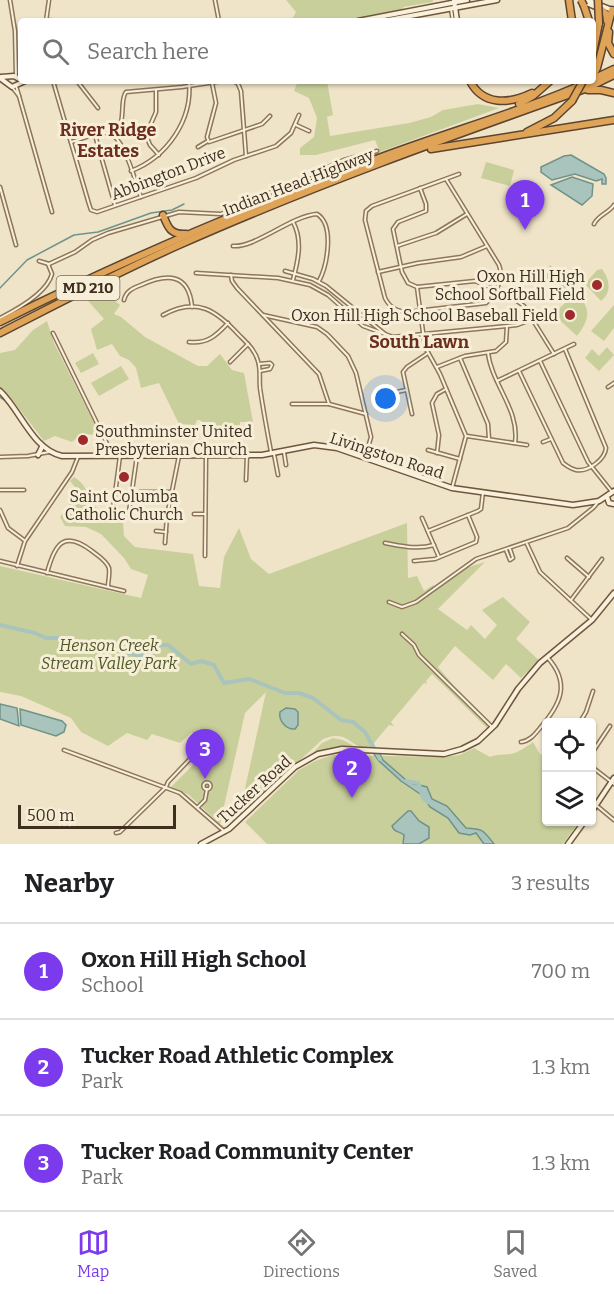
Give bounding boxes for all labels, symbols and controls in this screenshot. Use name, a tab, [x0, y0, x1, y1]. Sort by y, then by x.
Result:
search box	[18, 18, 596, 84]
icon: search	[39, 35, 72, 68]
text: Search here	[87, 38, 209, 65]
district label: River Ridge Estates	[60, 119, 157, 162]
street label: Abbington Drive	[108, 143, 228, 204]
street label: Indian Head Highway	[220, 145, 377, 220]
pin: 1	[506, 180, 544, 230]
place label: Oxon Hill High School Softball Field	[435, 267, 586, 304]
road number: MD 210	[56, 276, 119, 300]
marker: Oxon Hill High School Softball Field	[590, 278, 604, 292]
place label: Oxon Hill High School Baseball Field	[291, 306, 559, 325]
marker: Oxon Hill High School Baseball Field	[563, 308, 577, 322]
district label: South Lawn	[369, 331, 470, 353]
your location	[371, 384, 400, 413]
place label: Southminster United Presbyterian Church	[95, 422, 253, 459]
street label: Livingston Road	[328, 428, 447, 483]
marker: Southminster United Presbyterian Church	[76, 433, 90, 447]
marker: Saint Columba Catholic Church	[117, 470, 131, 484]
place label: Saint Columba Catholic Church	[65, 487, 183, 524]
park label: Henson Creek Stream Valley Park	[41, 636, 177, 673]
map controls	[542, 718, 596, 826]
button: locate	[542, 718, 596, 772]
pin: 3	[186, 730, 224, 779]
pin: 2	[332, 748, 372, 798]
street label: Tucker Road	[214, 751, 295, 827]
button: layers	[542, 772, 596, 826]
scale bar	[18, 802, 176, 830]
text: 500 m	[27, 806, 75, 825]
text: Nearby	[24, 868, 114, 899]
text: 3 results	[511, 871, 590, 895]
text: Oxon Hill High School	[81, 946, 306, 973]
text: 1	[39, 959, 48, 983]
text: 700 m	[532, 959, 590, 983]
text: School	[81, 973, 144, 997]
text: Tucker Road Athletic Complex	[81, 1042, 394, 1069]
text: 2	[38, 1055, 49, 1079]
text: 1.3 km	[532, 1055, 590, 1079]
text: Park	[81, 1069, 123, 1093]
text: Tucker Road Community Center	[81, 1138, 413, 1165]
text: 3	[38, 1151, 49, 1175]
text: 1.3 km	[532, 1151, 590, 1175]
text: Park	[81, 1165, 123, 1189]
tab: Map	[77, 1226, 110, 1281]
tab: Directions	[263, 1226, 340, 1281]
tab: Saved	[493, 1226, 537, 1281]

